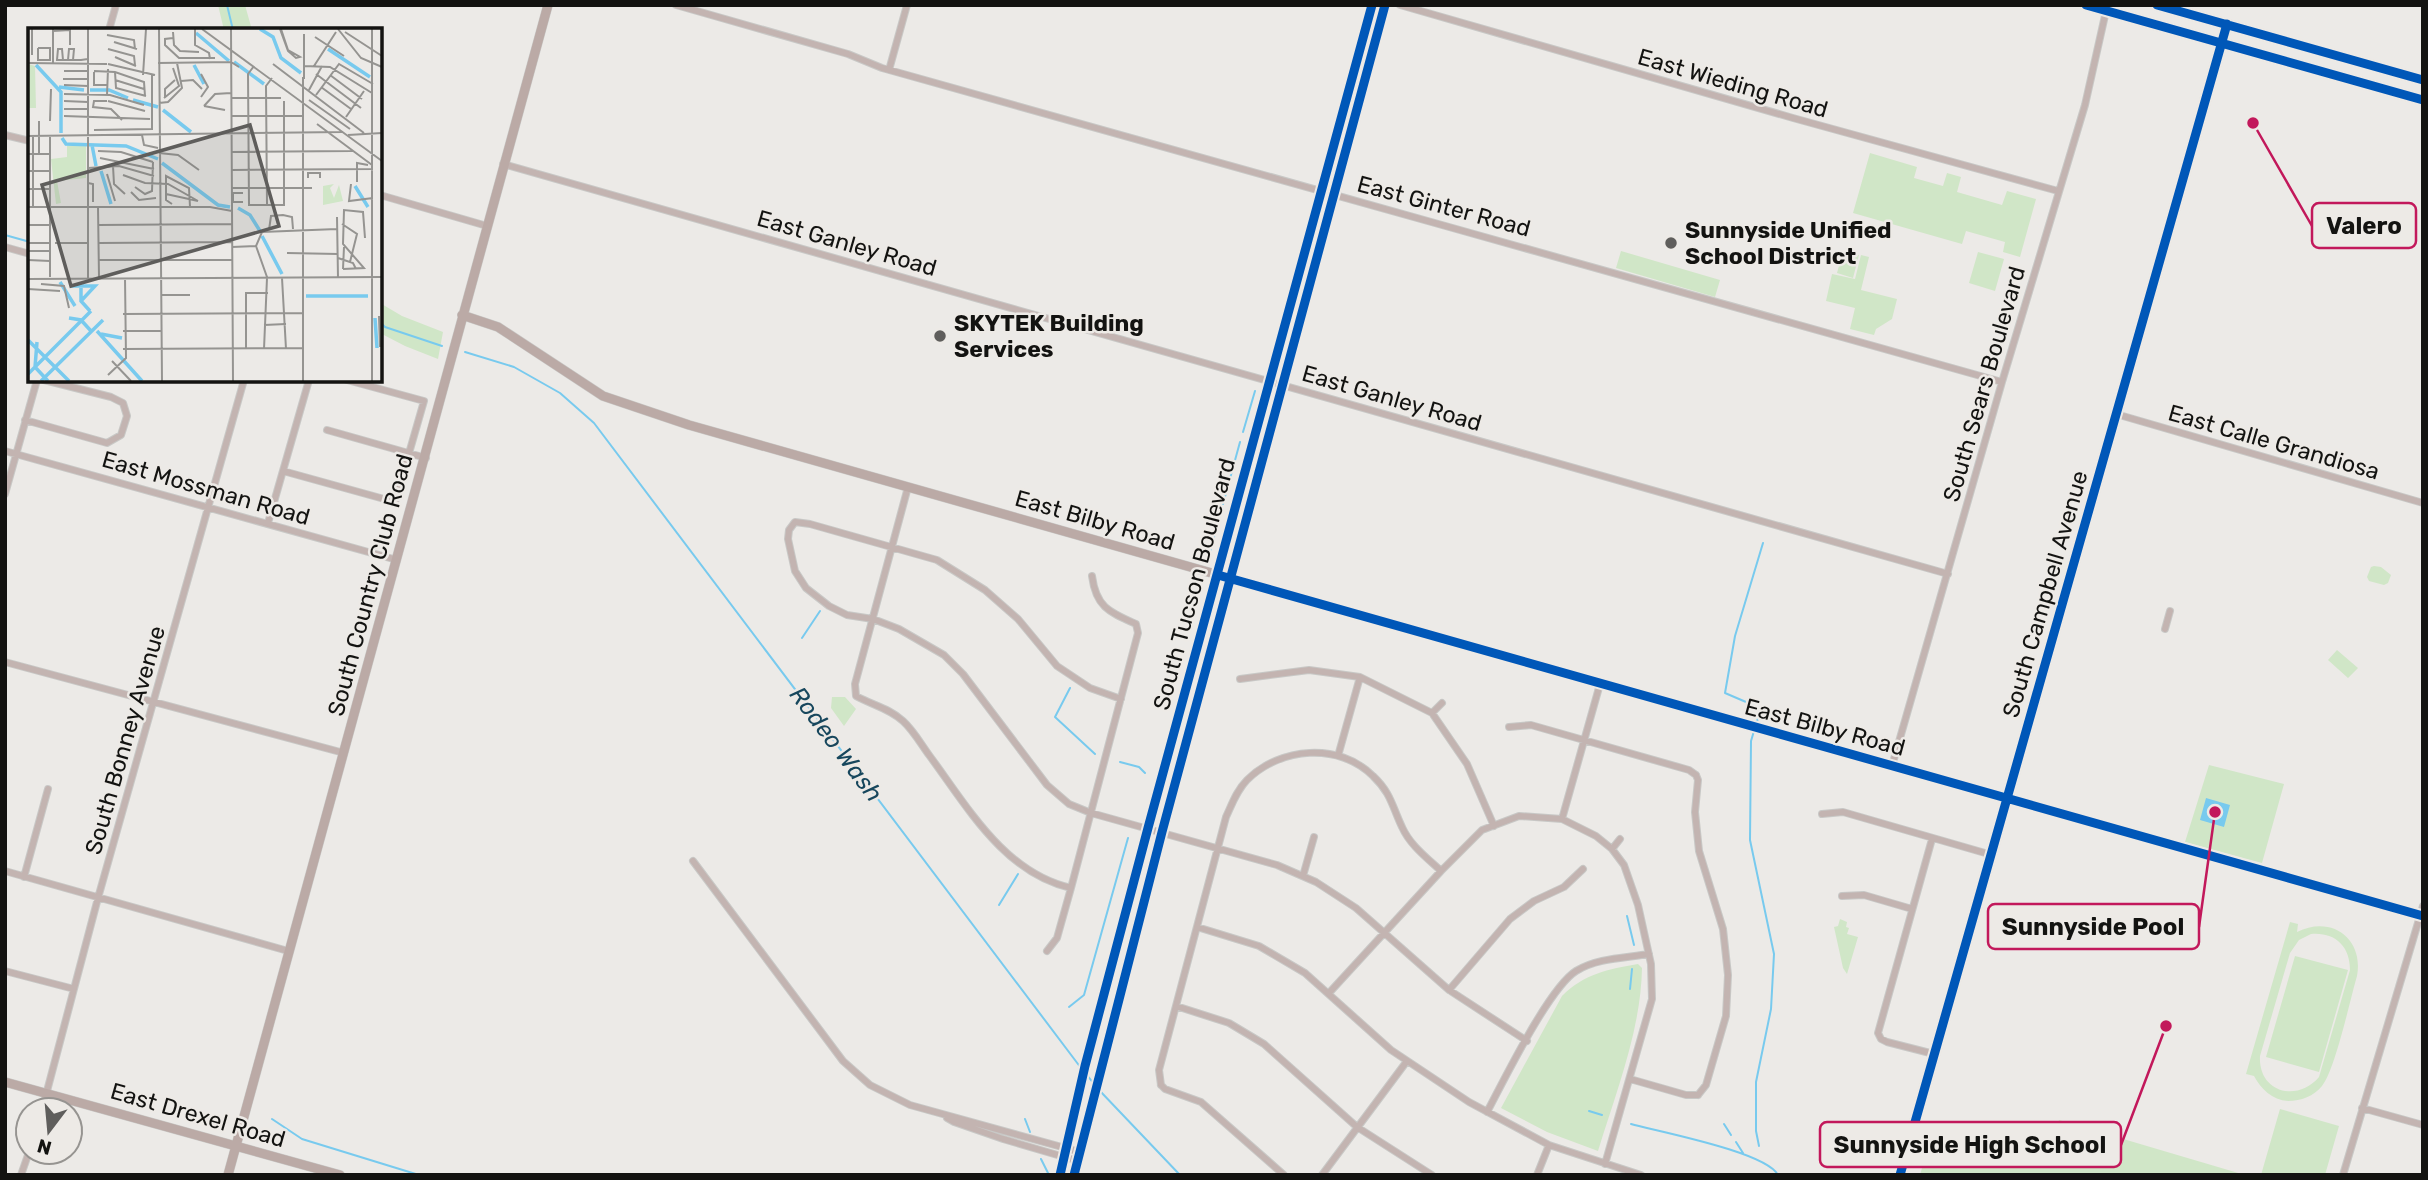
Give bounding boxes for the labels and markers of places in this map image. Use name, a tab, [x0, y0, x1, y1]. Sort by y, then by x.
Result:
callout: Valero	[2312, 203, 2416, 248]
place label: Sunnyside Unified School District	[1685, 216, 1892, 270]
marker: Sunnyside Unified School District	[1663, 235, 1679, 251]
place label: SKYTEK Building Services	[954, 309, 1144, 363]
marker: SKYTEK Building Services	[932, 328, 948, 344]
callout: Sunnyside Pool	[1988, 904, 2199, 949]
callout: Sunnyside High School	[1820, 1122, 2121, 1167]

